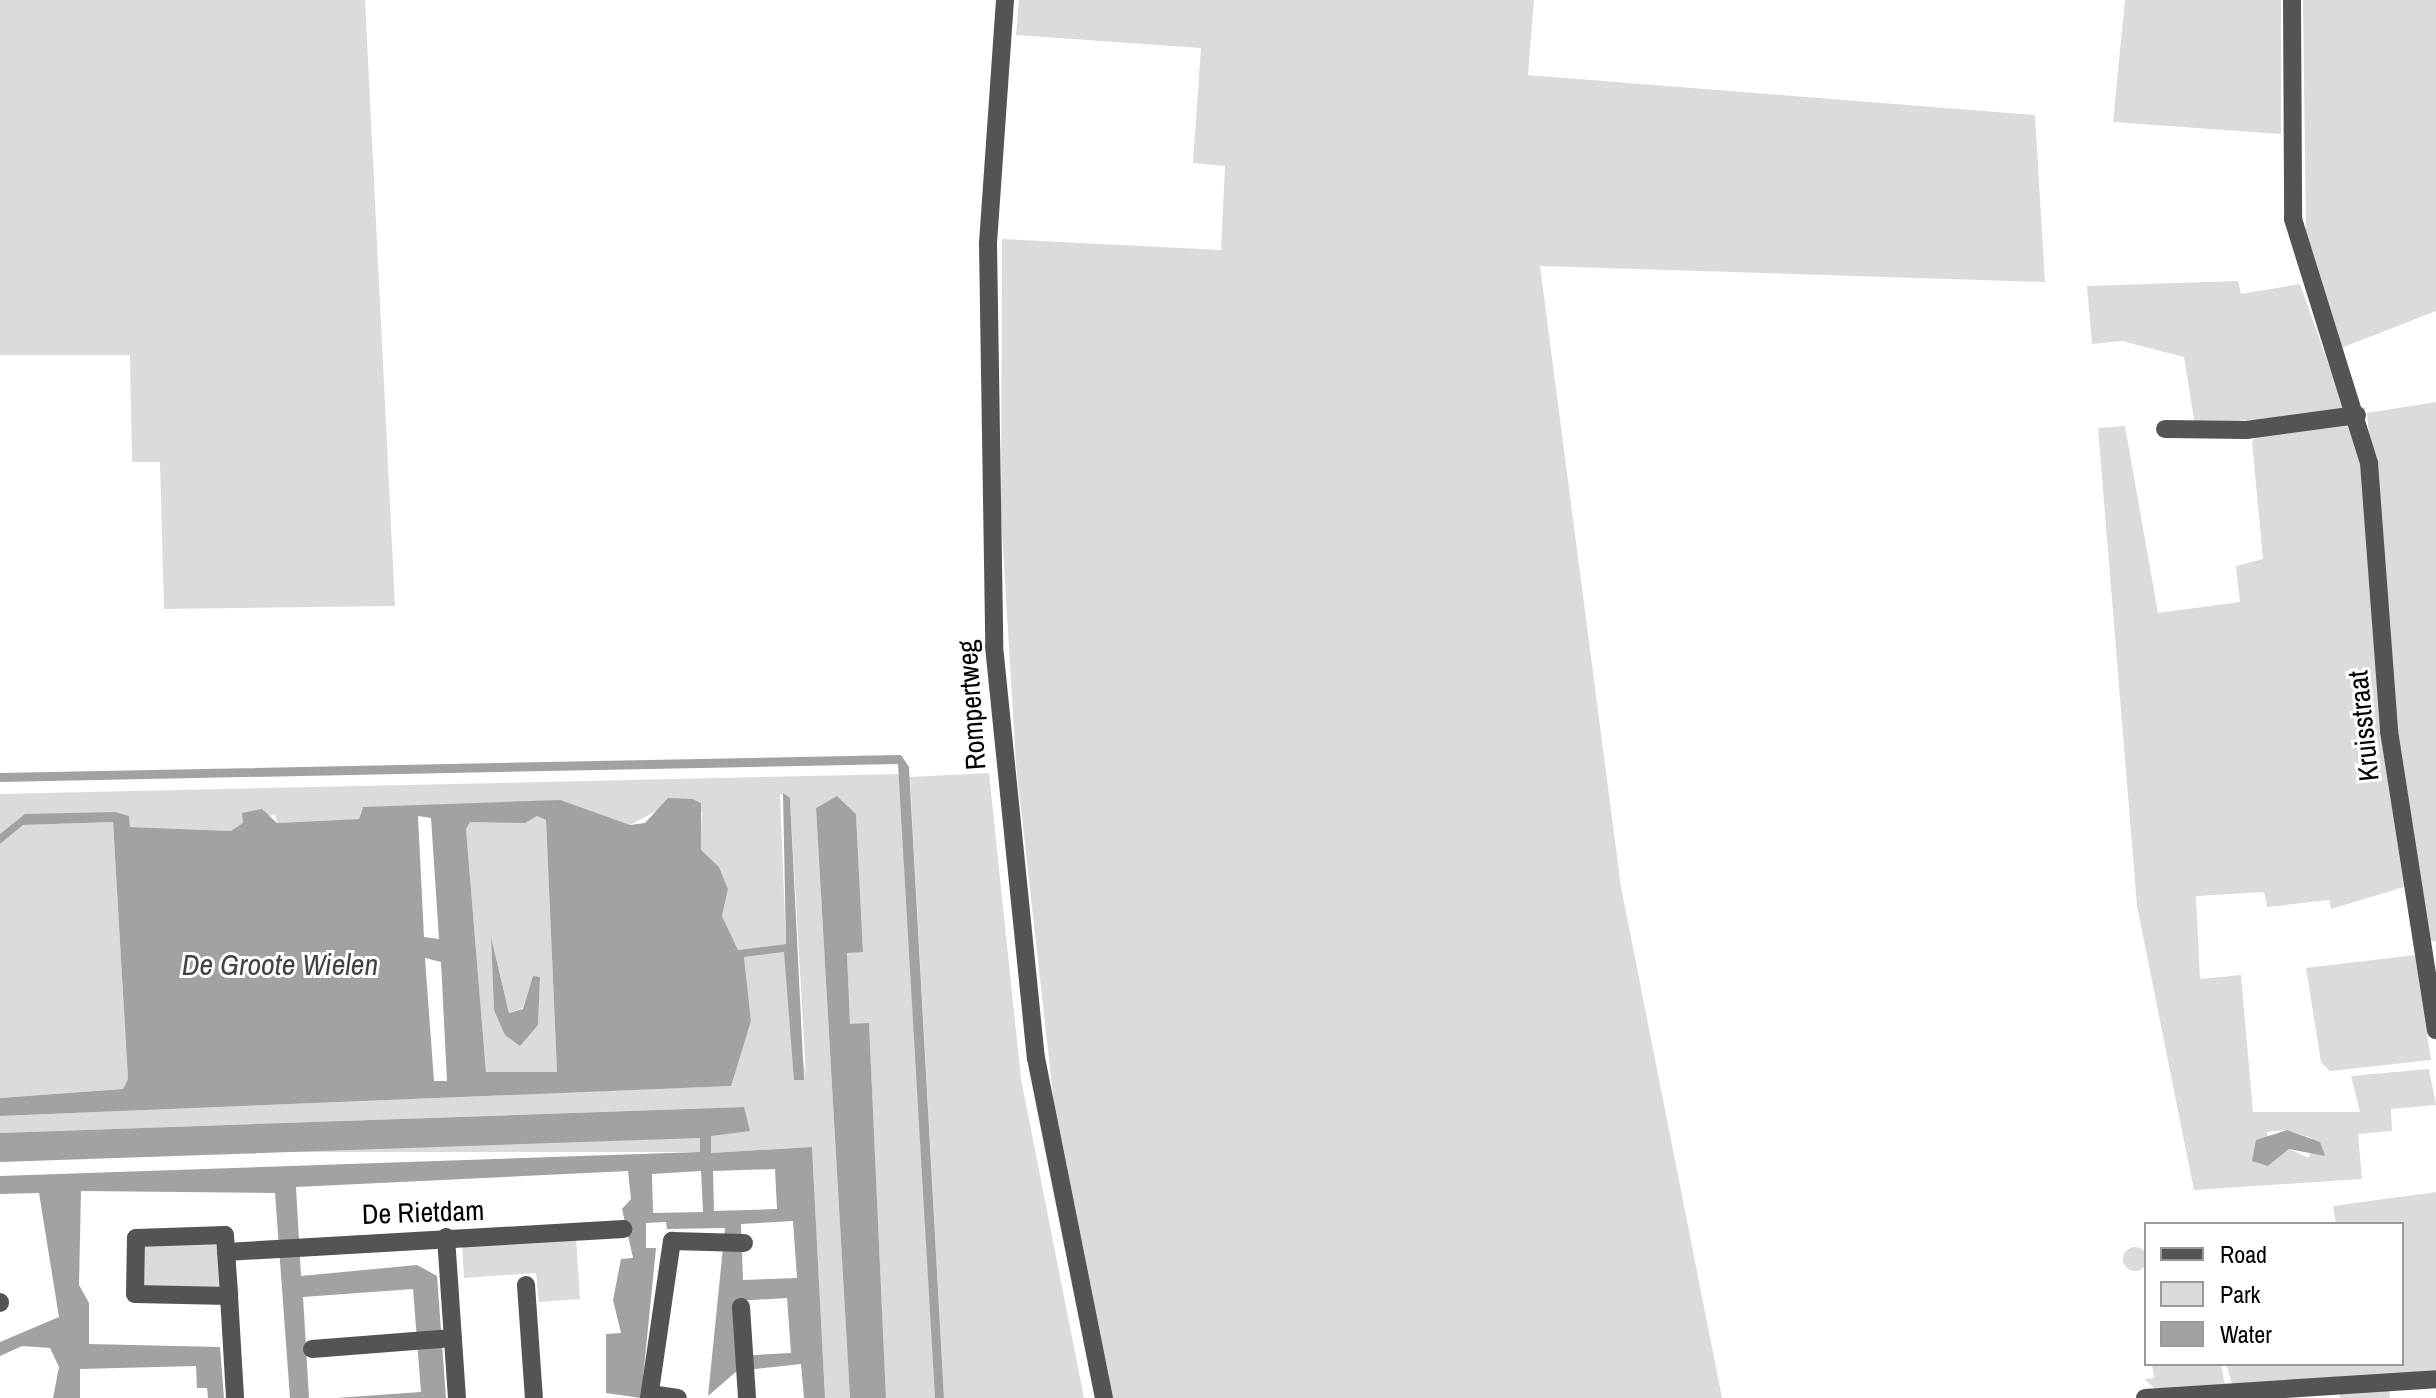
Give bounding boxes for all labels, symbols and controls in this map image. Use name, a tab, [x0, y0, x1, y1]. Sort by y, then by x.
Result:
street label: Rompertweg	[950, 639, 992, 771]
street label: Kruisstraat	[2340, 669, 2386, 783]
water label: De Groote Wielen	[182, 946, 378, 982]
street label: De Rietdam	[361, 1193, 485, 1231]
legend	[2144, 1222, 2404, 1366]
text: Road	[2220, 1238, 2267, 1270]
text: Park	[2220, 1278, 2260, 1310]
text: Water	[2220, 1318, 2272, 1350]

